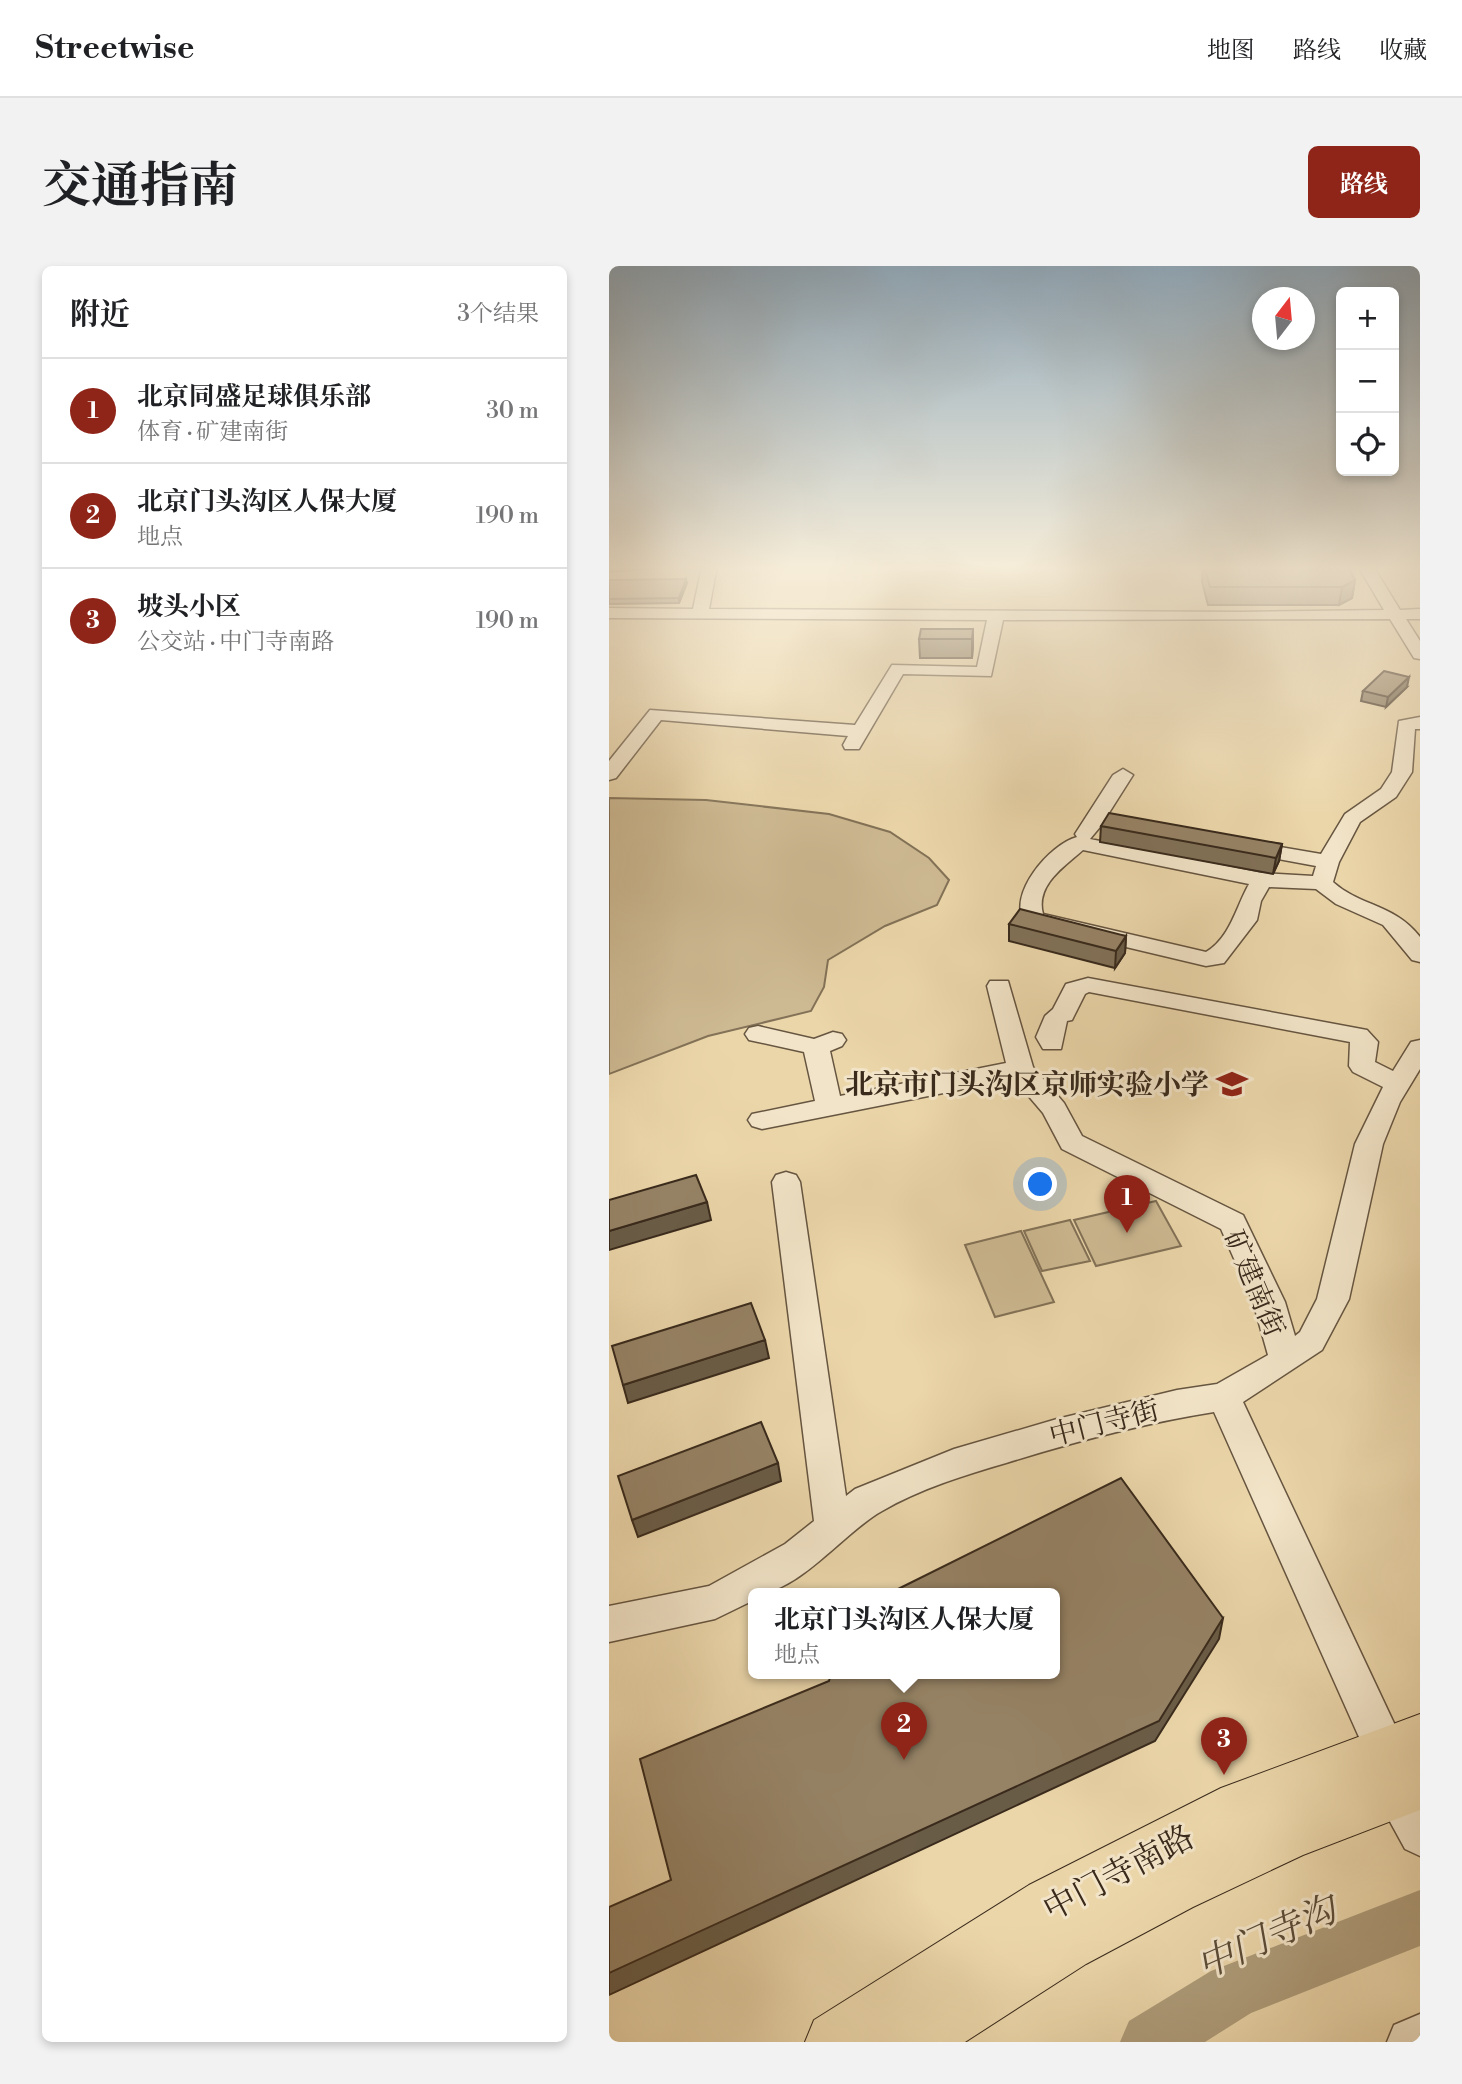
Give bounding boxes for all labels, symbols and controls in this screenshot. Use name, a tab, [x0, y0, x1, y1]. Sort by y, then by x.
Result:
text: Streetwise	[35, 28, 195, 69]
text: 地图	[1207, 36, 1255, 66]
text: 路线	[1293, 36, 1341, 66]
text: 收藏	[1379, 36, 1427, 66]
button: 路线	[1308, 146, 1420, 218]
text: 交通指南	[42, 157, 238, 218]
north arrow	[1252, 287, 1315, 350]
map controls	[1336, 287, 1399, 476]
button: +	[1336, 287, 1399, 350]
text: 附近	[70, 296, 130, 334]
text: 3个结果	[457, 300, 539, 328]
button: −	[1336, 350, 1399, 413]
text: 北京同盛足球俱乐部	[137, 381, 371, 413]
text: 1	[87, 397, 99, 425]
text: 30 m	[486, 397, 539, 425]
button: locate	[1336, 413, 1399, 476]
text: 体育 · 矿建南街	[137, 418, 288, 446]
text: 北京门头沟区人保大厦	[137, 486, 397, 518]
text: 2	[86, 502, 100, 530]
text: 190 m	[476, 502, 539, 530]
text: 地点	[137, 523, 183, 551]
text: 坡头小区	[137, 591, 241, 623]
text: 3	[86, 607, 100, 635]
text: 190 m	[476, 607, 539, 635]
text: 公交站 · 中门寺南路	[137, 628, 334, 656]
school or university icon: 北京市门头沟区京师实验小学	[1215, 1067, 1249, 1101]
place label: 北京市门头沟区京师实验小学	[845, 1068, 1209, 1103]
your location	[1023, 1167, 1057, 1201]
pin: 1	[1104, 1175, 1150, 1233]
street label: 矿建南街	[1216, 1225, 1292, 1342]
street label: 中门寺街	[1046, 1393, 1163, 1454]
popup	[748, 1588, 1060, 1679]
text: 北京门头沟区人保大厦	[774, 1604, 1034, 1636]
text: 地点	[774, 1641, 820, 1669]
pin: 2	[881, 1702, 927, 1760]
pin: 3	[1201, 1717, 1247, 1775]
street label: 中门寺南路	[1037, 1817, 1202, 1931]
water label: 中门寺沟	[1190, 1886, 1348, 1990]

